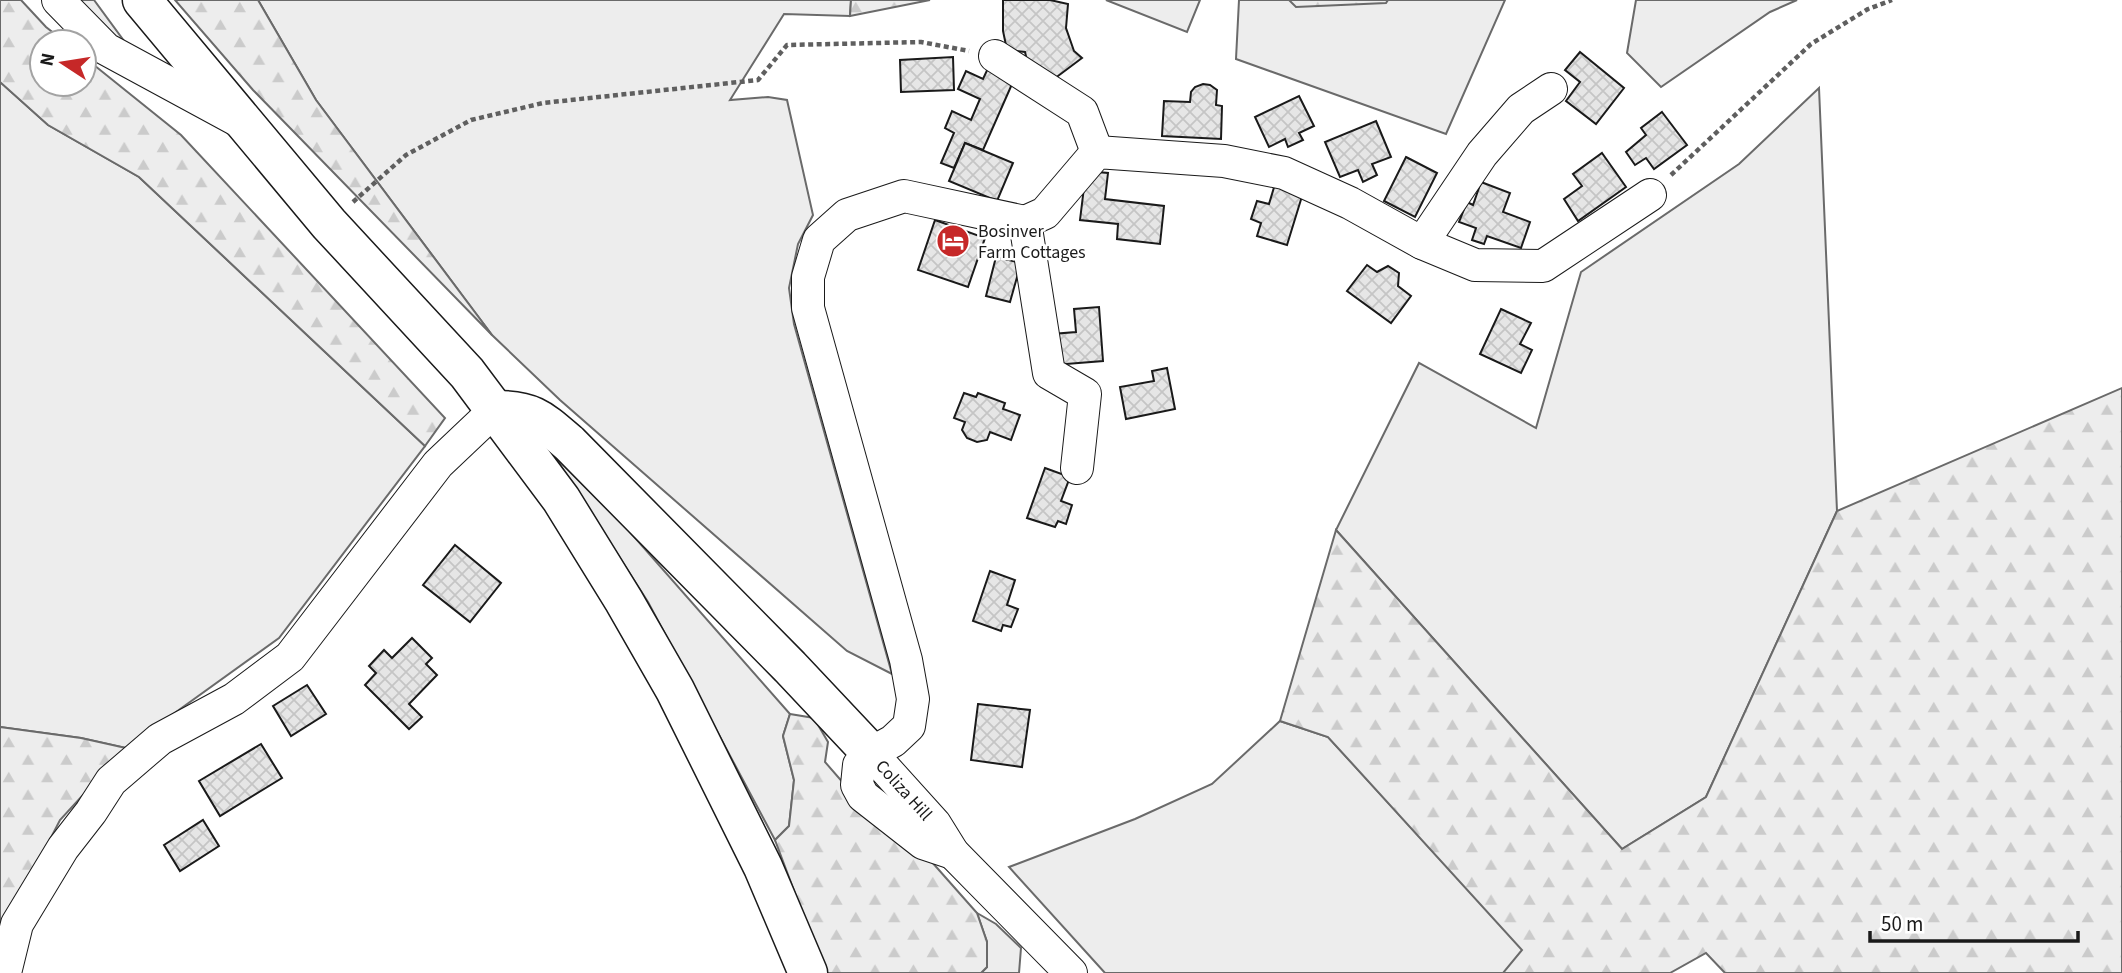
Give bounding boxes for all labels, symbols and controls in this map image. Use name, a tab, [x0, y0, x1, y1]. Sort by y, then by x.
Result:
north arrow	[28, 28, 98, 98]
text: N	[33, 51, 62, 69]
place label: Bosinver Farm Cottages	[978, 219, 1086, 265]
hotel icon: Bosinver Farm Cottages	[934, 222, 972, 260]
street label: Coliza Hill	[869, 754, 938, 826]
scale bar	[1870, 900, 2078, 944]
text: 50 m	[1881, 909, 1923, 939]

